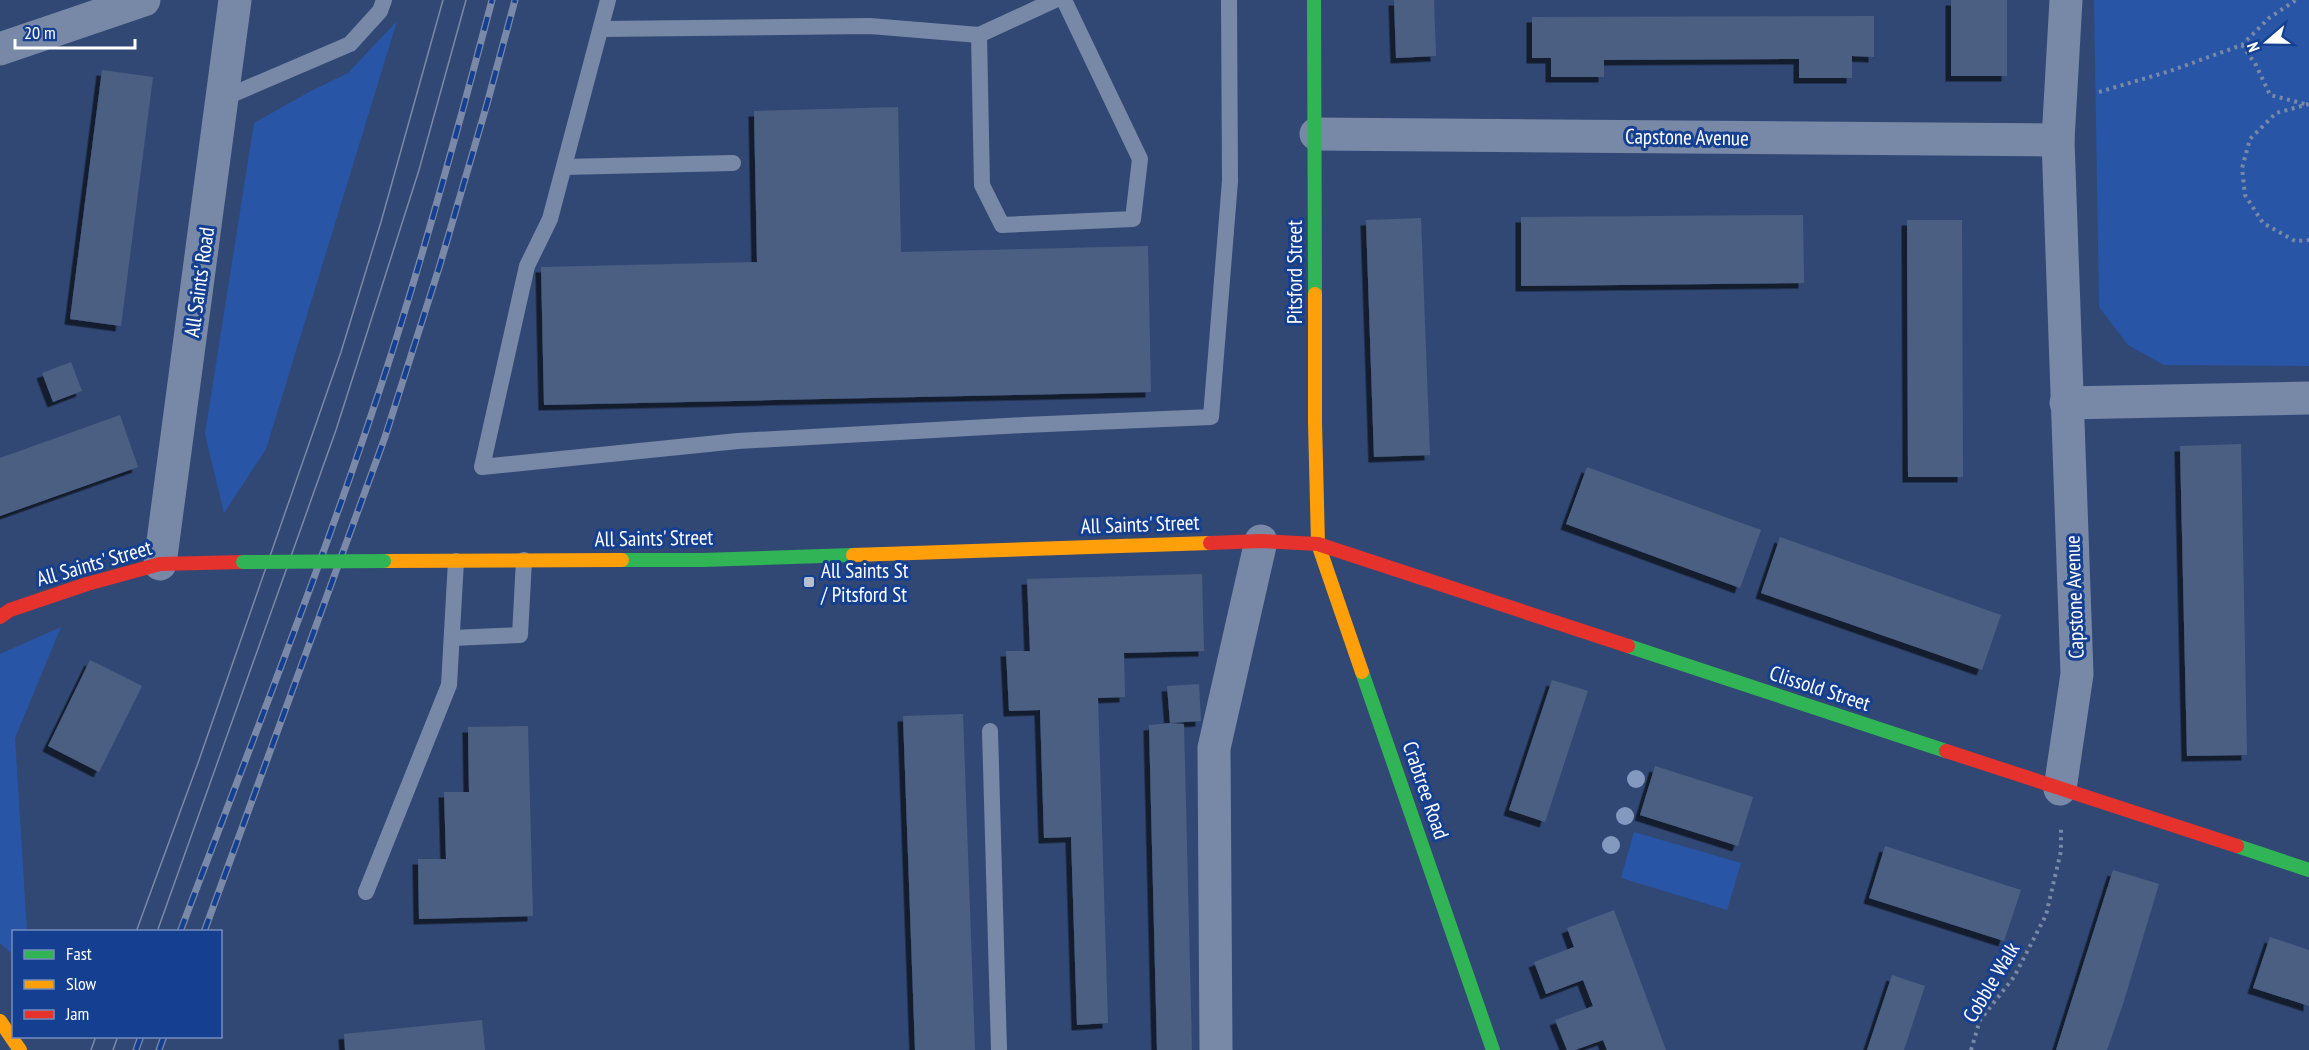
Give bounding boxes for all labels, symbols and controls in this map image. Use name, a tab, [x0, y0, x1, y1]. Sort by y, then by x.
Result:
scale bar	[15, 12, 135, 50]
north arrow	[2237, 12, 2297, 72]
text: 20 m	[24, 21, 56, 44]
text: N	[2242, 40, 2264, 55]
street label: Capstone Avenue	[1625, 122, 1749, 152]
street label: Pitsford Street	[1281, 220, 1308, 324]
street label: All Saints' Road	[178, 225, 220, 339]
street label: All Saints' Street	[1080, 508, 1200, 540]
street label: All Saints' Street	[595, 523, 714, 553]
street label: All Saints' Street	[33, 534, 155, 592]
street label: Capstone Avenue	[2058, 535, 2090, 659]
place label: All Saints St / Pitsford St	[820, 557, 909, 608]
marker: All Saints St / Pitsford St	[802, 575, 816, 589]
street label: Clissold Street	[1766, 659, 1874, 717]
street label: Crabtree Road	[1397, 738, 1455, 842]
legend	[12, 930, 222, 1038]
street label: Cobble Walk	[1957, 937, 2025, 1027]
text: Fast	[66, 942, 92, 965]
text: Slow	[66, 972, 97, 995]
text: Jam	[65, 1002, 89, 1025]

